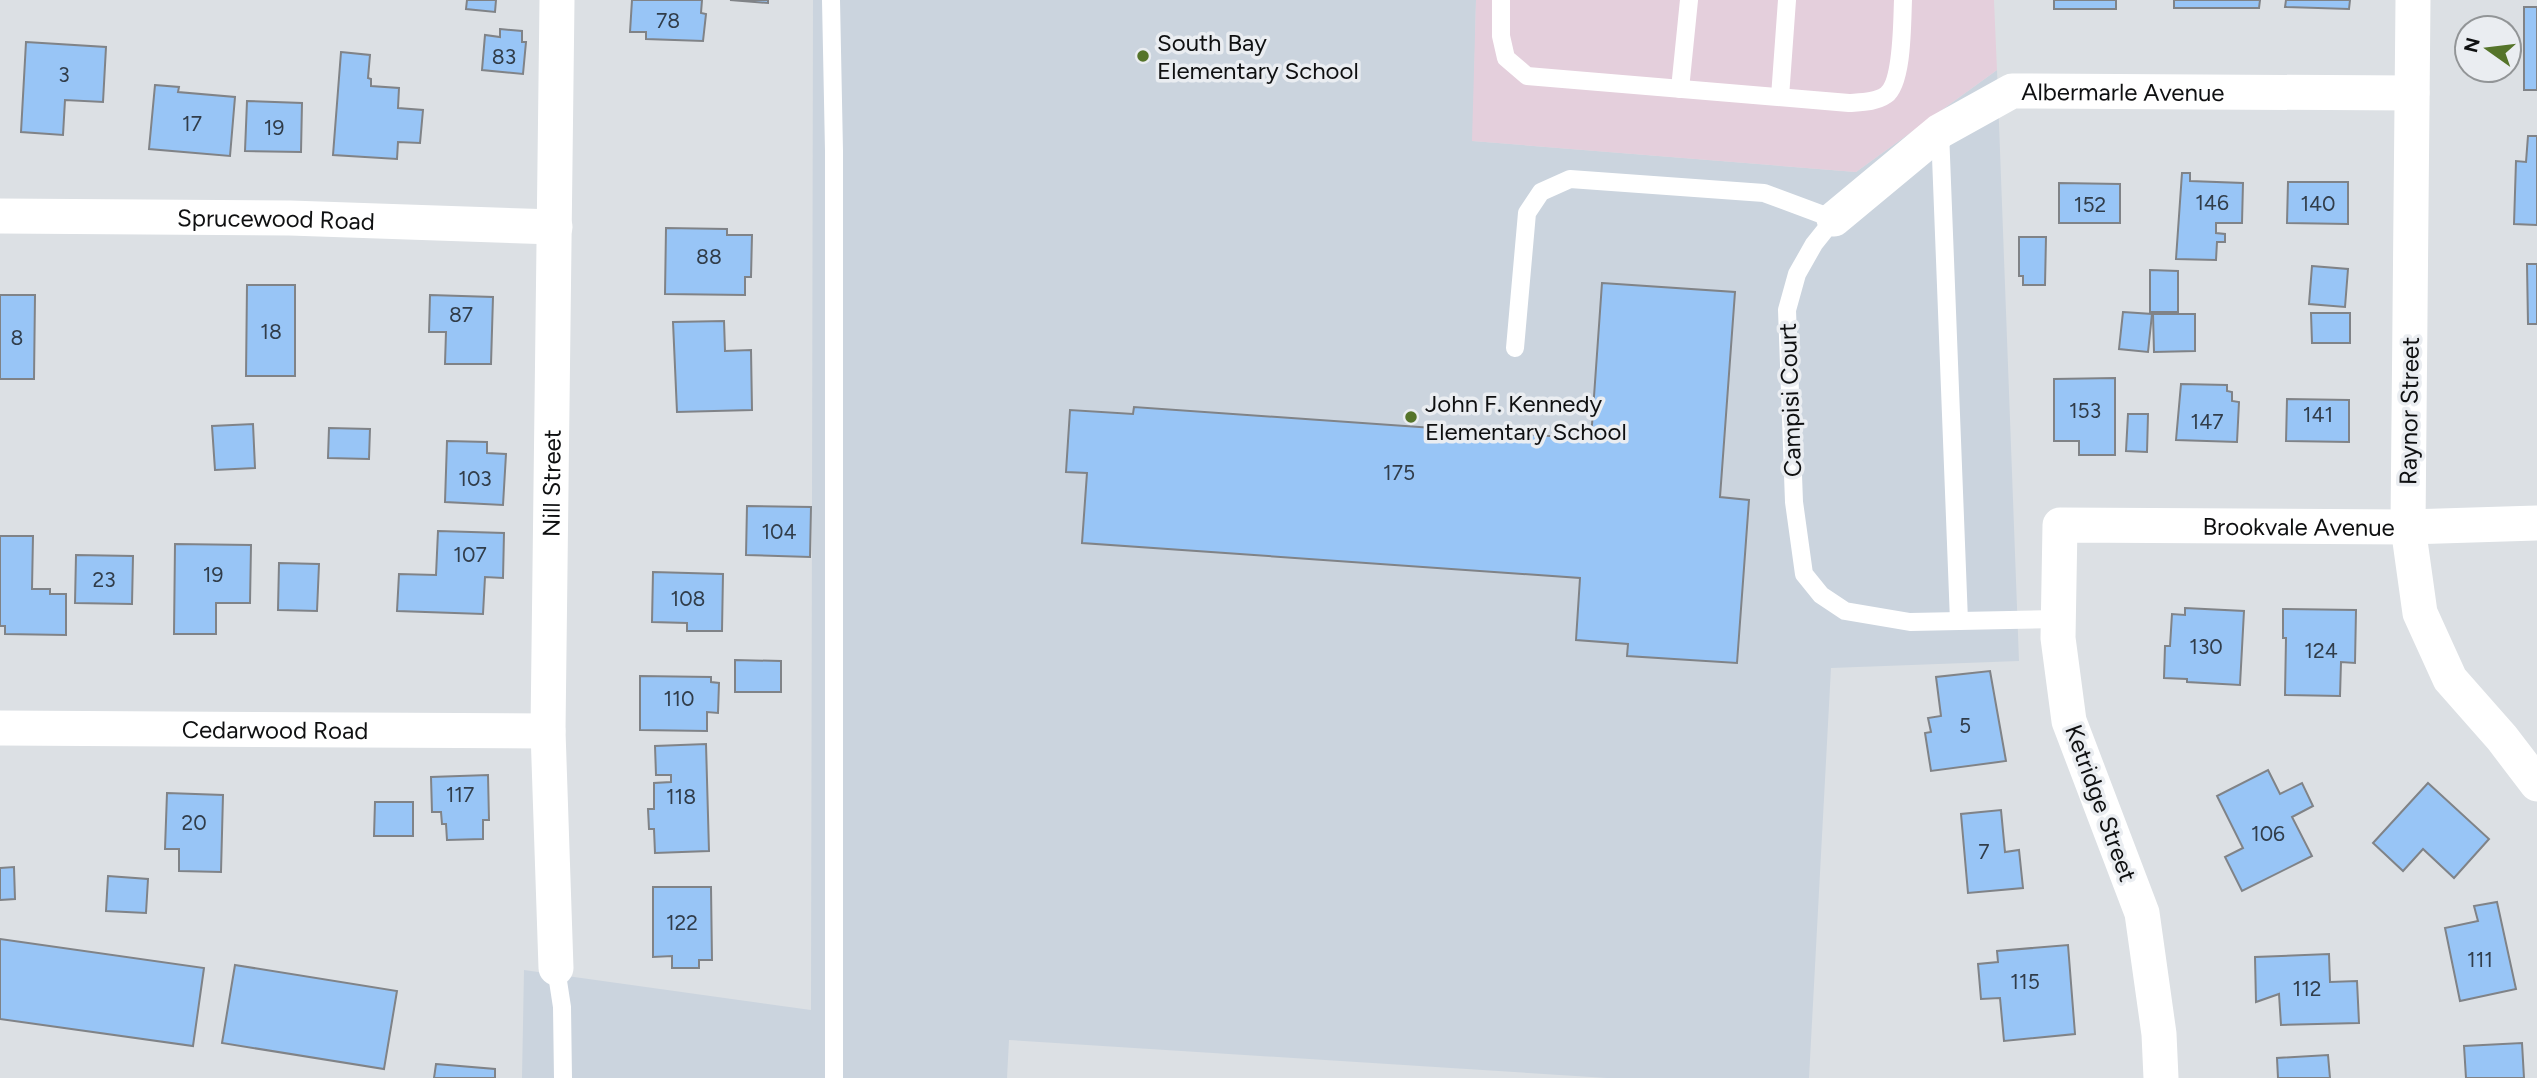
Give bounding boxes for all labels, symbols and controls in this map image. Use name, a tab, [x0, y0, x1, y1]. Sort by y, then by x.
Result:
house number: 78	[656, 8, 680, 33]
north arrow	[2453, 14, 2523, 84]
place label: South Bay Elementary School	[1157, 28, 1359, 85]
text: N	[2459, 35, 2485, 55]
house number: 83	[492, 44, 516, 69]
marker: South Bay Elementary School	[1135, 48, 1151, 64]
house number: 3	[58, 62, 70, 87]
street label: Albermarle Avenue	[2021, 77, 2225, 107]
house number: 17	[182, 111, 202, 136]
house number: 19	[264, 115, 284, 140]
house number: 146	[2195, 190, 2229, 215]
house number: 140	[2300, 191, 2336, 216]
house number: 152	[2074, 192, 2106, 217]
street label: Sprucewood Road	[177, 203, 375, 235]
house number: 88	[696, 244, 722, 269]
house number: 87	[449, 302, 473, 327]
house number: 18	[260, 319, 282, 344]
street label: Campisi Court	[1773, 322, 1807, 478]
house number: 8	[11, 325, 23, 350]
street label: Raynor Street	[2393, 337, 2425, 485]
place label: John F. Kennedy Elementary School	[1425, 389, 1627, 446]
house number: 153	[2069, 398, 2101, 423]
house number: 141	[2303, 402, 2333, 427]
marker: John F. Kennedy Elementary School	[1403, 409, 1419, 425]
house number: 147	[2191, 409, 2224, 434]
street label: Nill Street	[536, 429, 566, 537]
house number: 175	[1383, 460, 1415, 485]
house number: 103	[458, 466, 492, 491]
street label: Brookvale Avenue	[2202, 511, 2395, 541]
house number: 104	[761, 519, 797, 544]
house number: 107	[453, 542, 487, 567]
house number: 19	[203, 562, 223, 587]
house number: 23	[92, 567, 116, 592]
house number: 108	[670, 586, 706, 611]
house number: 130	[2189, 634, 2223, 659]
house number: 124	[2304, 638, 2338, 663]
house number: 110	[664, 686, 694, 711]
house number: 5	[1959, 713, 1971, 738]
street label: Cedarwood Road	[182, 714, 368, 745]
street label: Ketridge Street	[2059, 721, 2143, 885]
house number: 117	[446, 782, 474, 807]
house number: 118	[666, 784, 696, 809]
house number: 20	[181, 810, 207, 835]
house number: 106	[2251, 821, 2285, 846]
house number: 7	[1978, 839, 1990, 864]
house number: 122	[666, 910, 698, 935]
house number: 111	[2467, 947, 2493, 972]
house number: 115	[2010, 969, 2040, 994]
house number: 112	[2292, 976, 2322, 1001]

